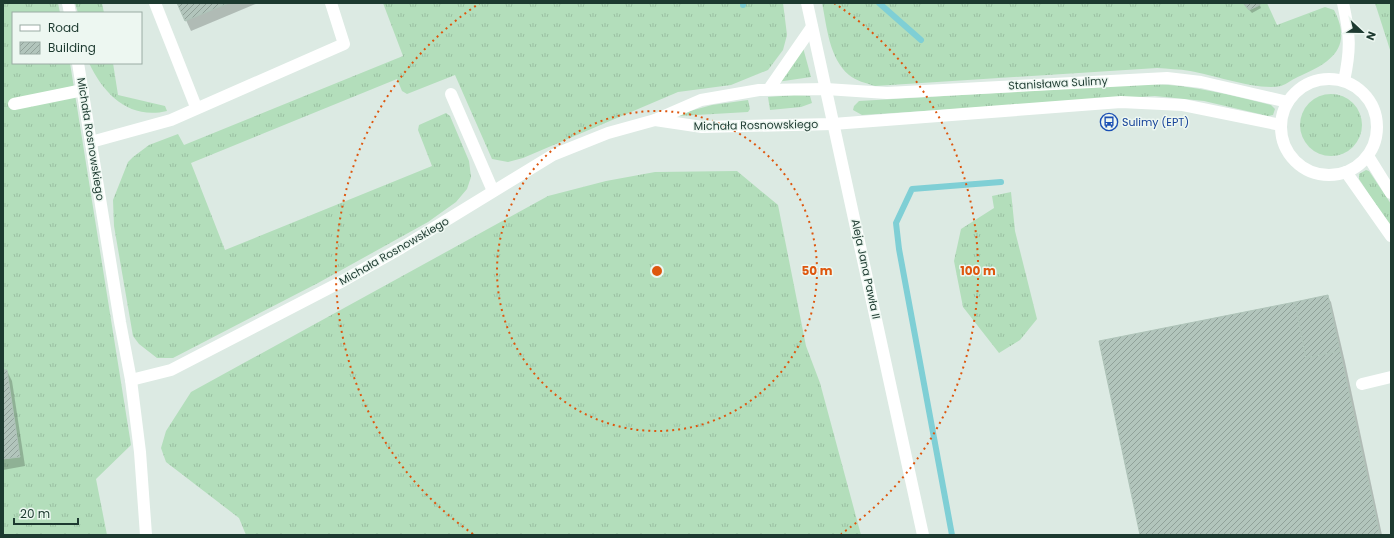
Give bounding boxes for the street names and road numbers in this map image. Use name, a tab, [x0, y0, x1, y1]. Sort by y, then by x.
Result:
street label: Stanisława Sulimy	[1008, 72, 1109, 94]
street label: Michała Rosnowskiego	[73, 76, 109, 202]
street label: Michała Rosnowskiego	[694, 116, 818, 134]
street label: Michała Rosnowskiego	[336, 213, 452, 289]
street label: Aleja Jana Pawła II	[848, 217, 884, 321]

